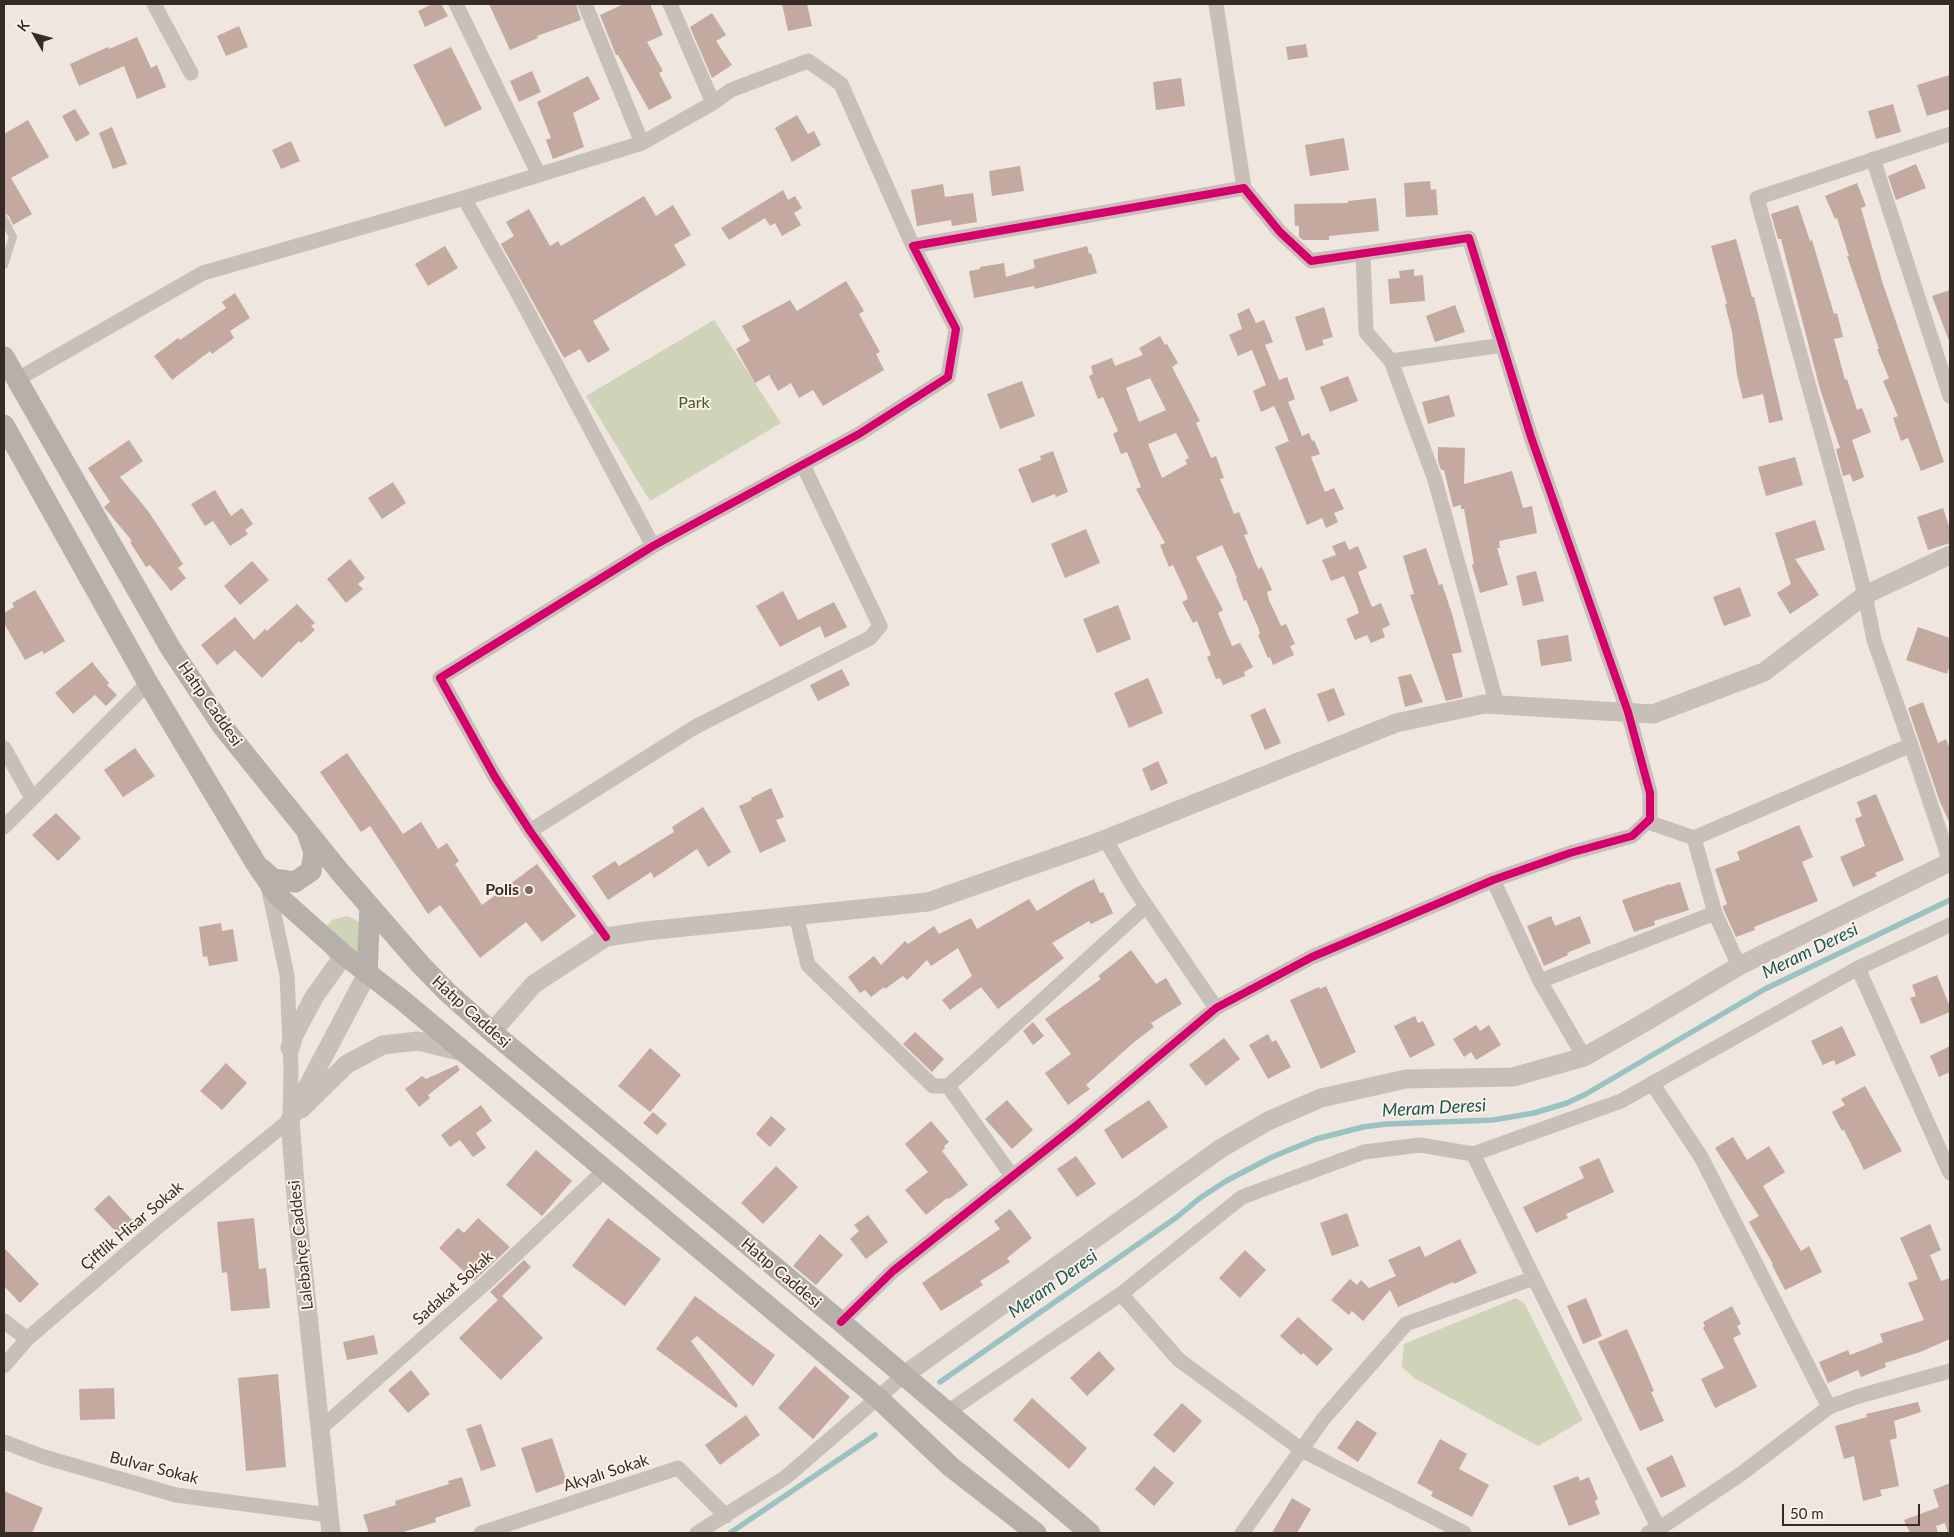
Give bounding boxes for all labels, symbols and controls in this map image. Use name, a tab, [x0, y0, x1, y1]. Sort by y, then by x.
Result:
north arrow	[10, 10, 60, 60]
text: K	[13, 16, 32, 34]
park label: Park	[678, 393, 710, 413]
street label: Hatıp Caddesi	[174, 658, 246, 750]
place label: Polis	[485, 880, 519, 900]
marker: Polis	[523, 884, 535, 896]
water label: Meram Deresi	[1758, 918, 1862, 984]
street label: Hatıp Caddesi	[428, 972, 514, 1052]
water label: Meram Deresi	[1381, 1094, 1487, 1122]
street label: Çiftlik Hisar Sokak	[77, 1178, 187, 1274]
street label: Lalebahçe Caddesi	[285, 1179, 317, 1311]
street label: Hatıp Caddesi	[737, 1234, 825, 1312]
water label: Meram Deresi	[1004, 1245, 1102, 1323]
street label: Sadakat Sokak	[409, 1247, 497, 1329]
street label: Bulvar Sokak	[108, 1448, 200, 1488]
street label: Akyalı Sokak	[561, 1450, 651, 1496]
scale bar	[1784, 1494, 1922, 1526]
text: 50 m	[1790, 1504, 1824, 1522]

